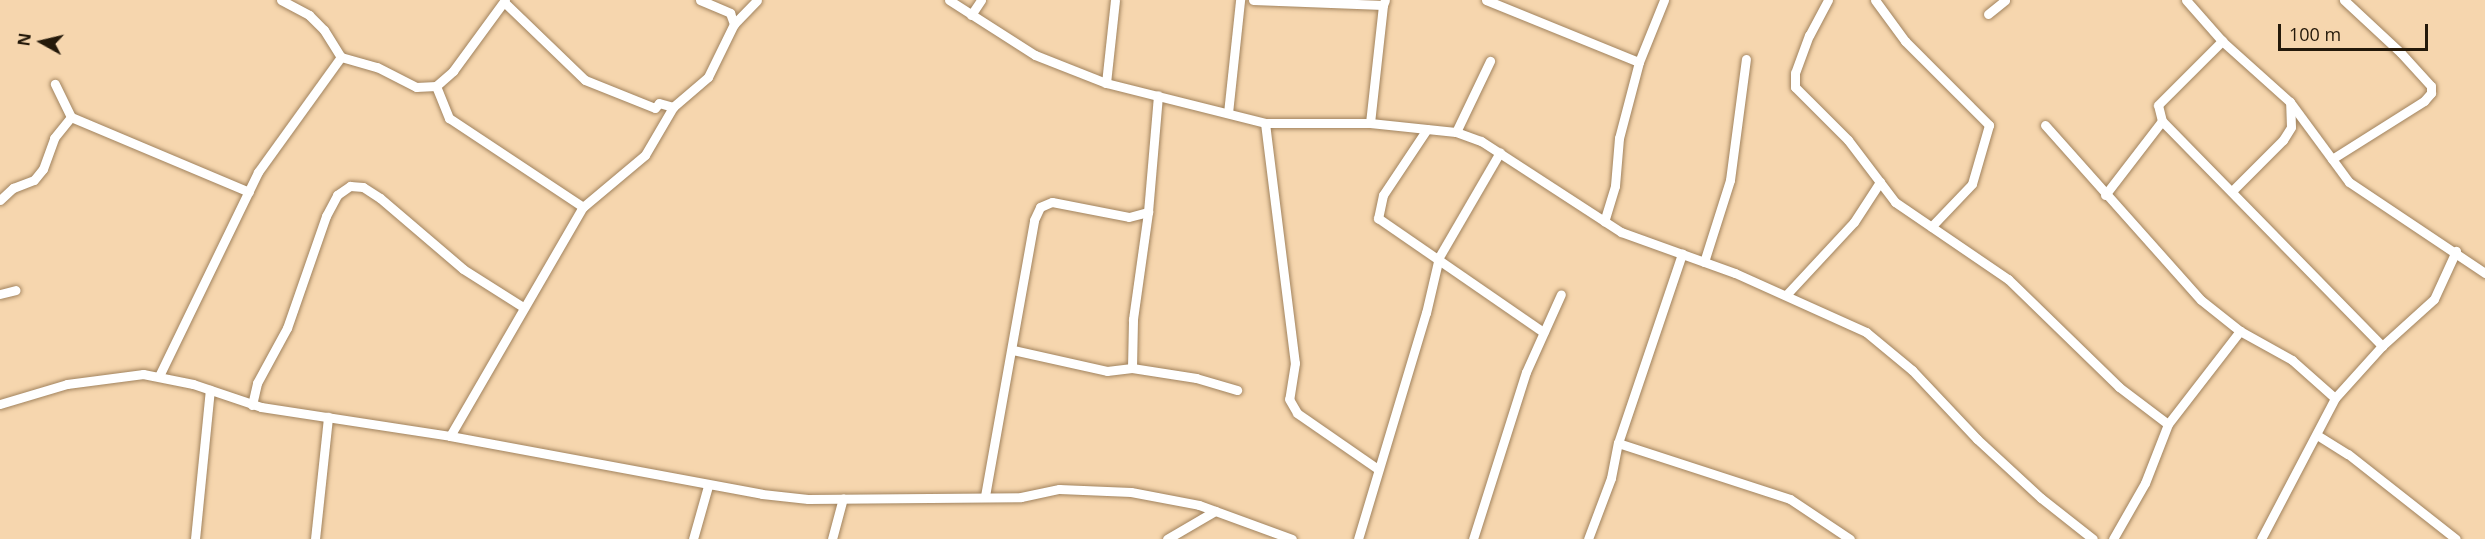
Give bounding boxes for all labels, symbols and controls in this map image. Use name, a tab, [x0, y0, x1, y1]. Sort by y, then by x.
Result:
north arrow	[12, 12, 72, 72]
scale bar	[2281, 12, 2431, 50]
text: 100 m	[2289, 22, 2341, 46]
text: N	[12, 32, 36, 47]

